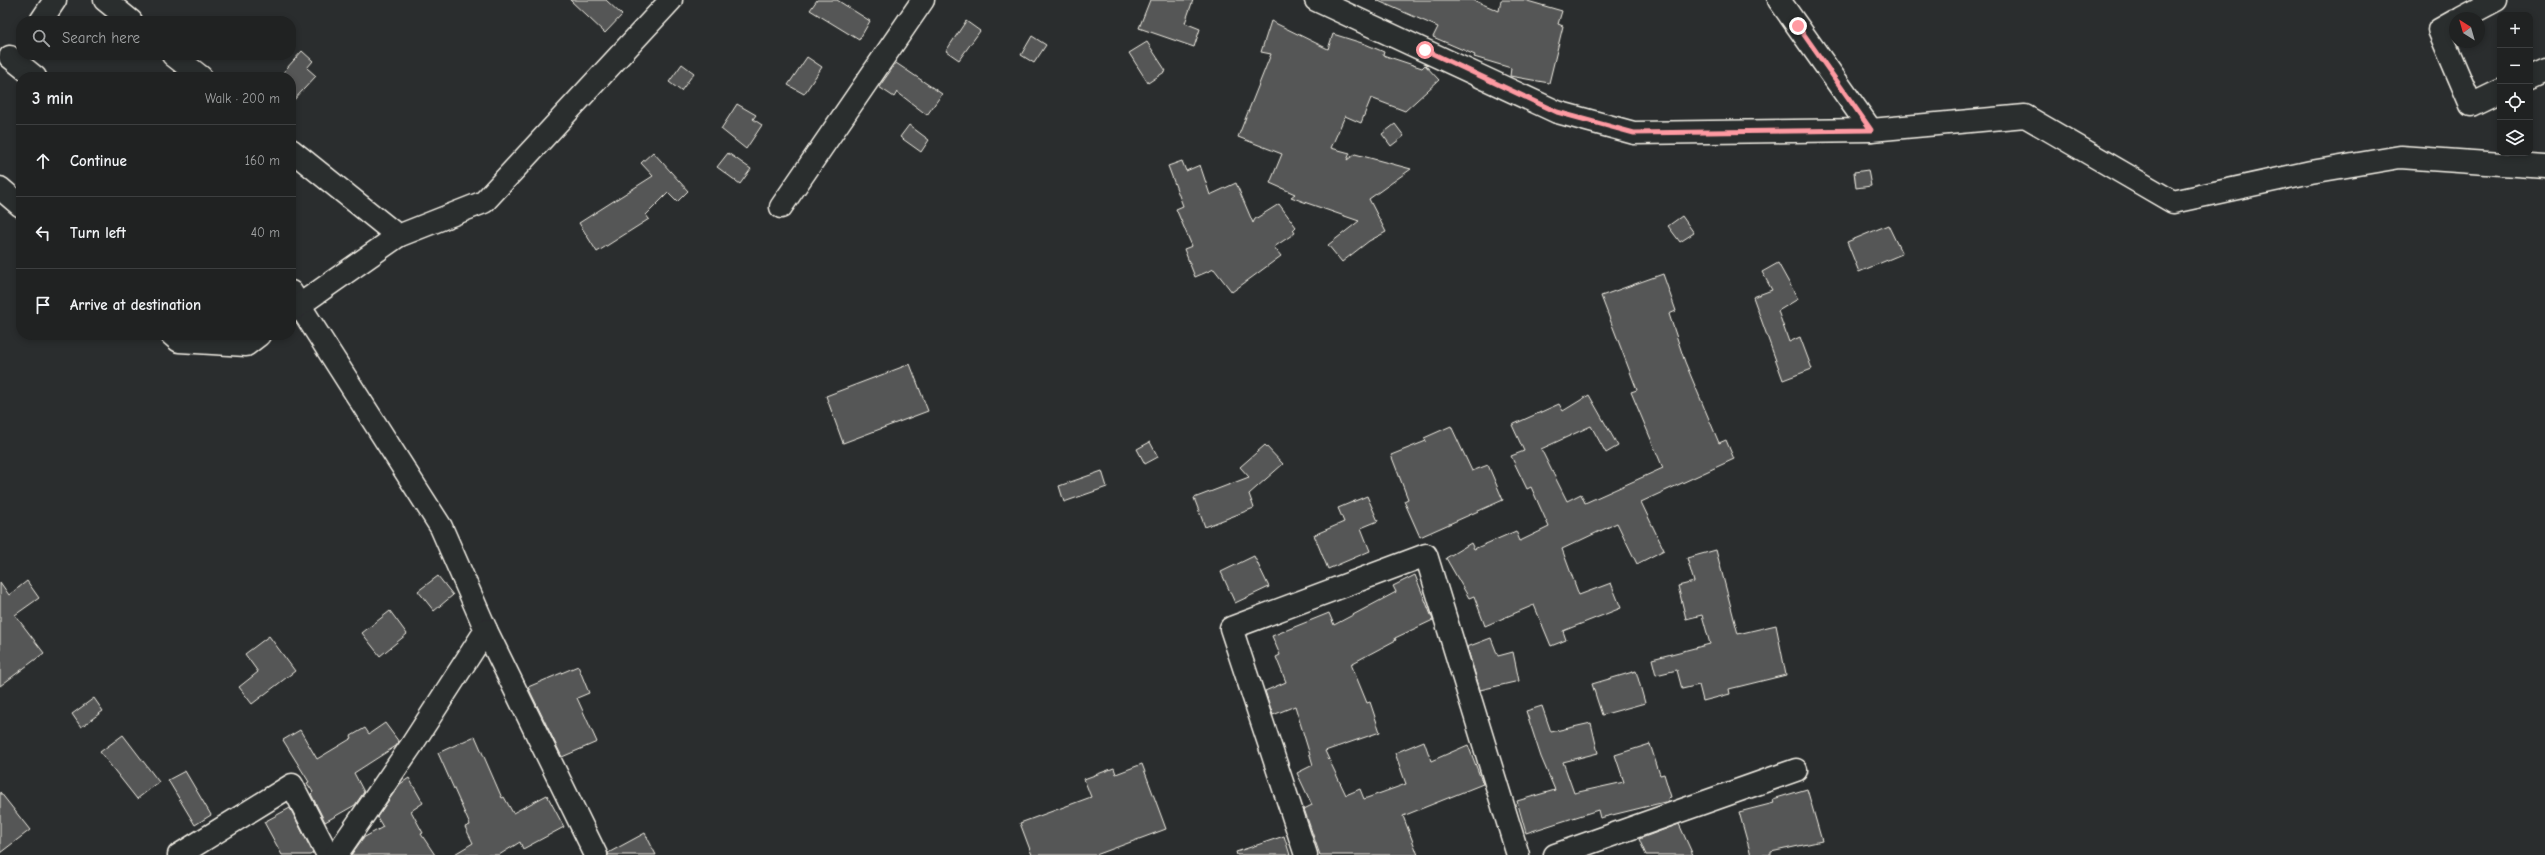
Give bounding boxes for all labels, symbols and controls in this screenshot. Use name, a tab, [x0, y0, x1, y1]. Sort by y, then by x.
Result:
north arrow	[2449, 12, 2485, 48]
map controls	[2497, 12, 2533, 156]
button: +	[2497, 12, 2533, 48]
search box	[16, 16, 296, 60]
route end	[1789, 17, 1807, 35]
icon: search	[30, 27, 52, 49]
text: Search here	[62, 29, 140, 47]
route start	[1416, 41, 1434, 59]
button: −	[2497, 48, 2533, 84]
button: locate	[2497, 84, 2533, 120]
text: 3 min	[32, 89, 73, 108]
text: Walk · 200 m	[205, 91, 280, 106]
button: layers	[2497, 120, 2533, 156]
icon: ahead	[32, 150, 54, 172]
text: Continue	[70, 152, 127, 170]
text: 160 m	[245, 153, 280, 168]
icon: left	[32, 222, 54, 244]
text: Turn left	[70, 224, 126, 242]
text: 40 m	[251, 225, 280, 240]
icon: arrive	[32, 294, 54, 316]
text: Arrive at destination	[70, 296, 201, 314]

